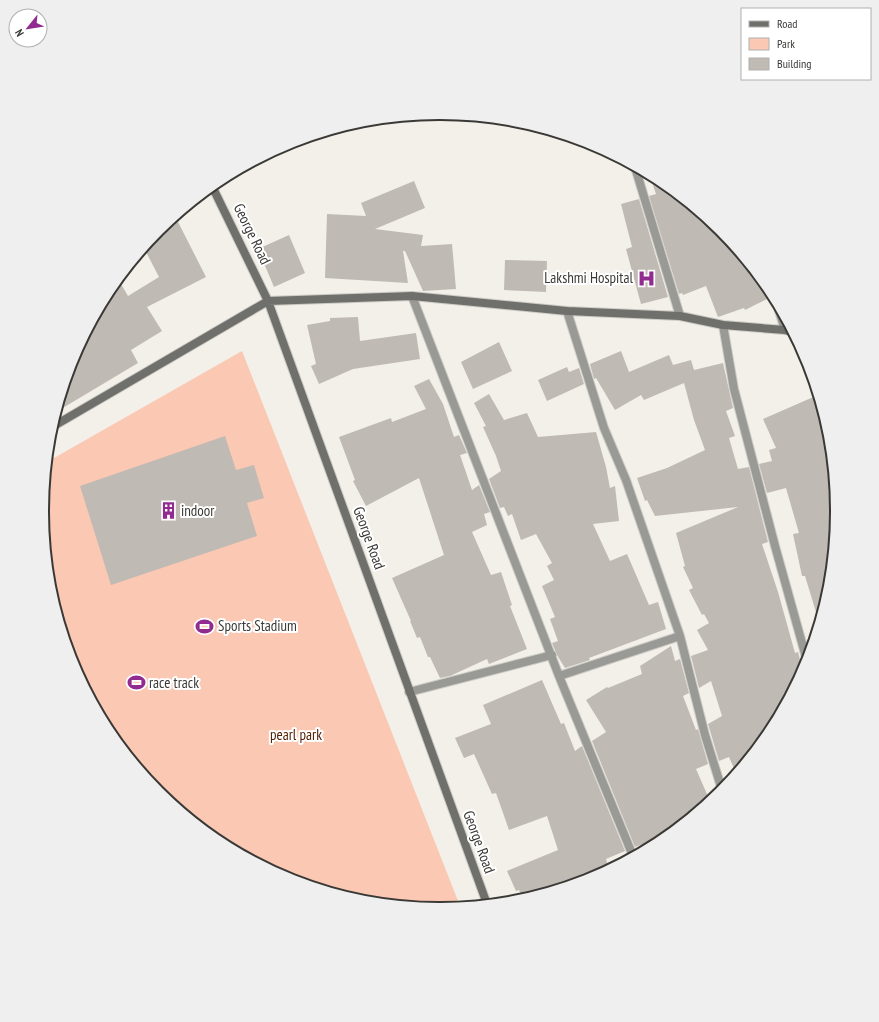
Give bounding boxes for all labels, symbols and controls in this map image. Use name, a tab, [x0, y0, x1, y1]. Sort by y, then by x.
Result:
north arrow	[8, 8, 48, 48]
legend	[741, 8, 871, 80]
text: Road	[777, 16, 797, 31]
text: N	[12, 27, 27, 39]
text: Park	[777, 36, 795, 51]
text: Building	[777, 56, 812, 71]
street label: George Road	[230, 200, 275, 267]
place label: Lakshmi Hospital	[544, 268, 633, 287]
hospital icon: Lakshmi Hospital	[636, 268, 656, 288]
building icon: indoor	[158, 501, 178, 521]
place label: indoor	[181, 501, 215, 520]
street label: George Road	[349, 504, 390, 572]
sports icon: Sports Stadium	[195, 616, 215, 636]
place label: Sports Stadium	[218, 616, 297, 635]
sports icon: race track	[126, 673, 146, 693]
place label: race track	[149, 673, 199, 692]
park label: pearl park	[270, 725, 322, 744]
street label: George Road	[459, 808, 500, 876]

